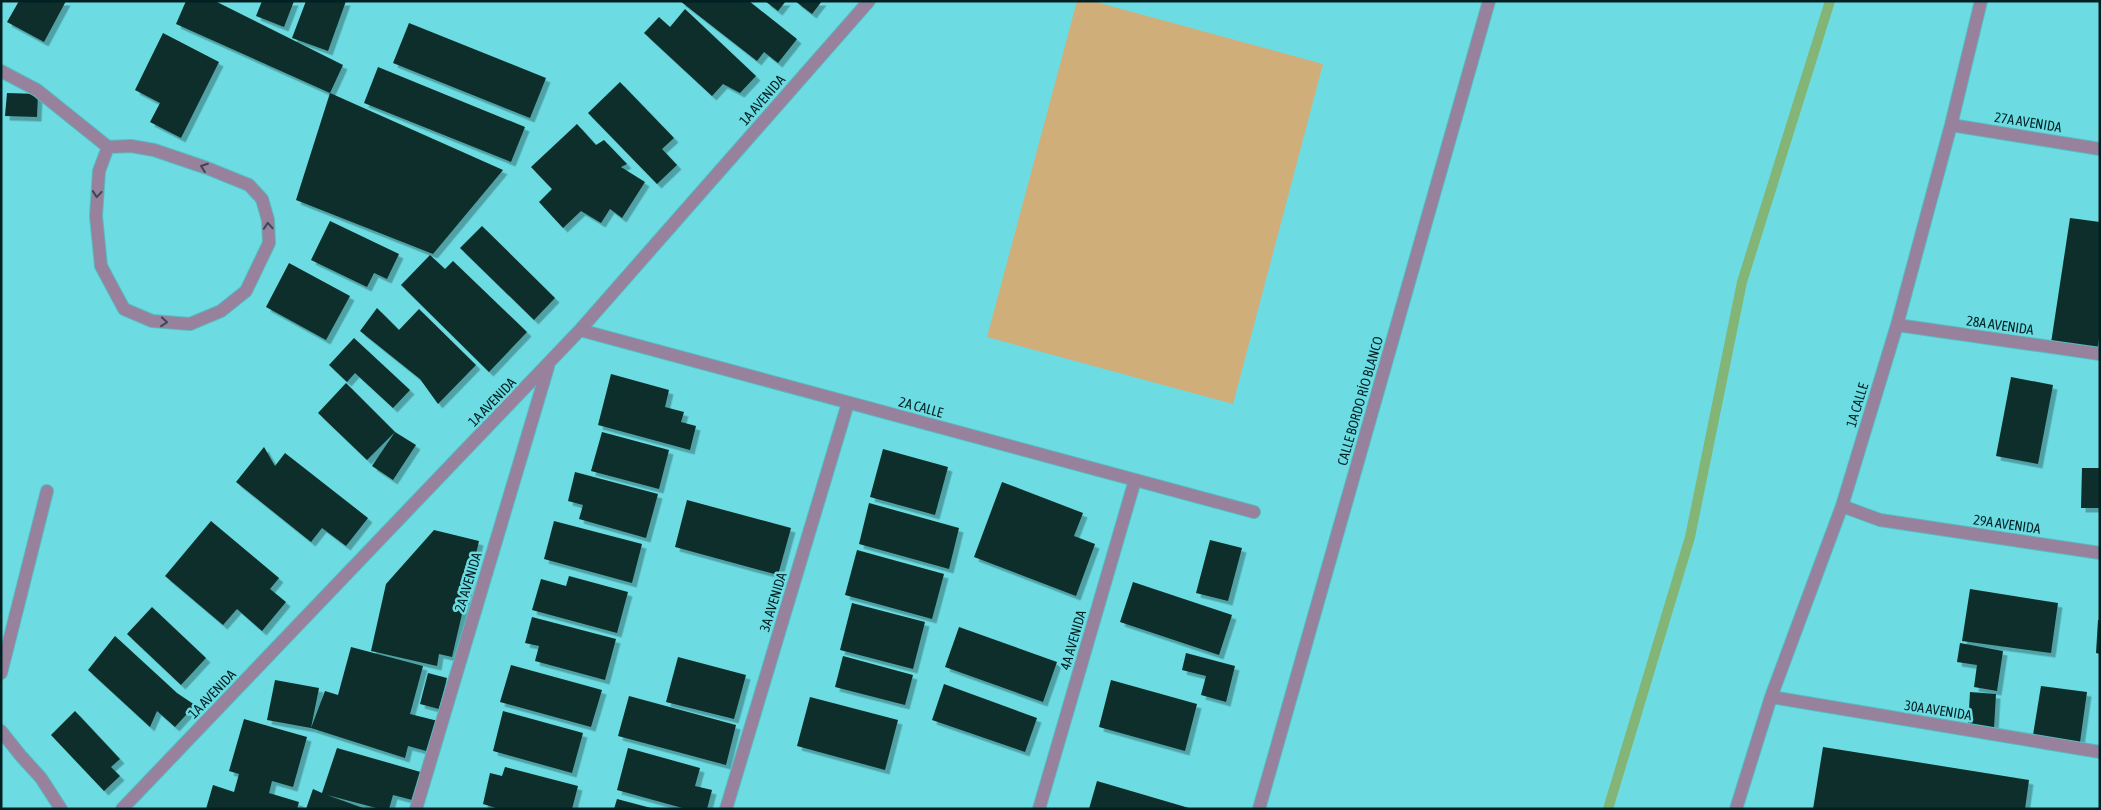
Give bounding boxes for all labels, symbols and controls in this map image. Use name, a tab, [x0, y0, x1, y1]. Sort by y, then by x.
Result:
street label: 1A AVENIDA	[736, 72, 788, 128]
street label: 27A AVENIDA	[1993, 109, 2063, 135]
one-way arrow	[201, 163, 209, 173]
one-way arrow	[92, 191, 103, 199]
one-way arrow	[262, 221, 273, 229]
street label: 28A AVENIDA	[1965, 312, 2035, 338]
one-way arrow	[160, 316, 168, 327]
street label: CALLE BORDO RÍO BLANCO	[1334, 335, 1386, 467]
street label: 1A AVENIDA	[465, 374, 519, 430]
street label: 1A CALLE	[1843, 381, 1871, 429]
street label: 2A CALLE	[897, 393, 945, 421]
street label: 29A AVENIDA	[1972, 511, 2042, 537]
street label: 2A AVENIDA	[451, 550, 485, 614]
street label: 3A AVENIDA	[756, 570, 790, 634]
street label: 4A AVENIDA	[1057, 608, 1089, 672]
street label: 1A AVENIDA	[185, 666, 239, 722]
street label: 30A AVENIDA	[1903, 697, 1973, 723]

